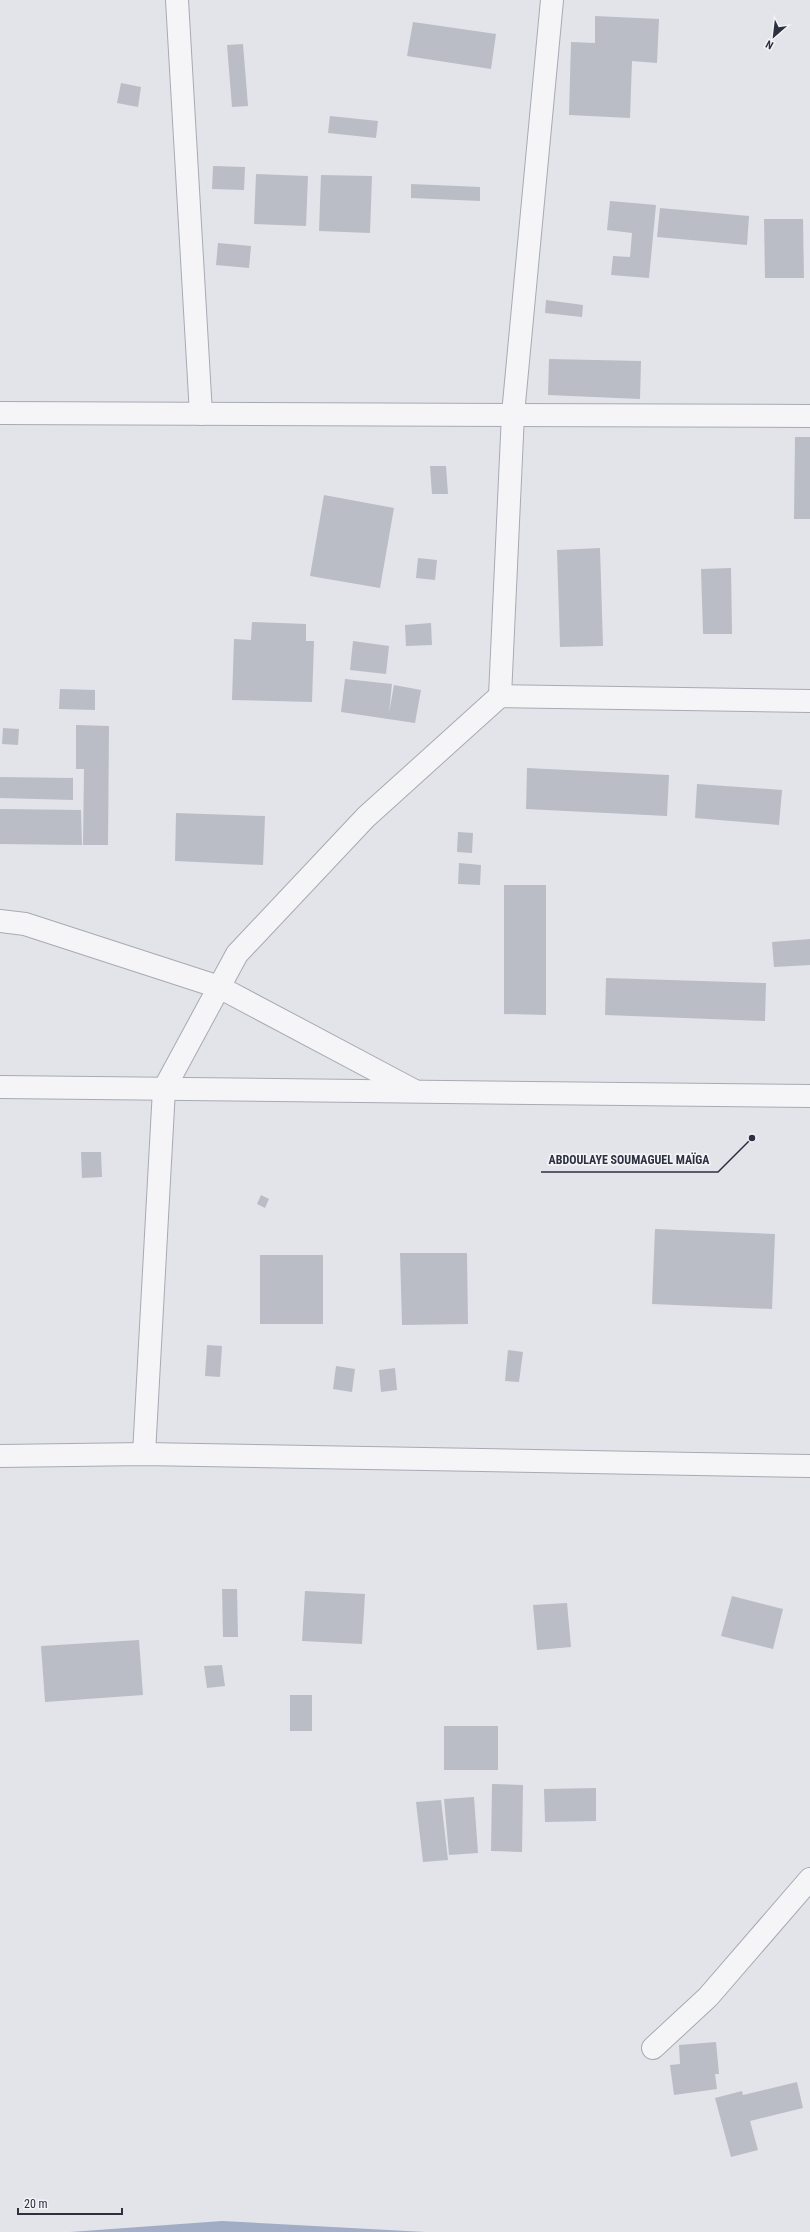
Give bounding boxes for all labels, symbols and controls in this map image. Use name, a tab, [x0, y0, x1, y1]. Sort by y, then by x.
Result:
north arrow	[754, 16, 794, 56]
text: N	[763, 37, 776, 52]
callout: ABDOULAYE SOUMAGUEL MAÏGA	[541, 1148, 718, 1172]
text: ABDOULAYE SOUMAGUEL MAÏGA	[549, 1152, 710, 1167]
scale bar	[18, 2190, 122, 2216]
text: 20 m	[24, 2197, 48, 2211]

